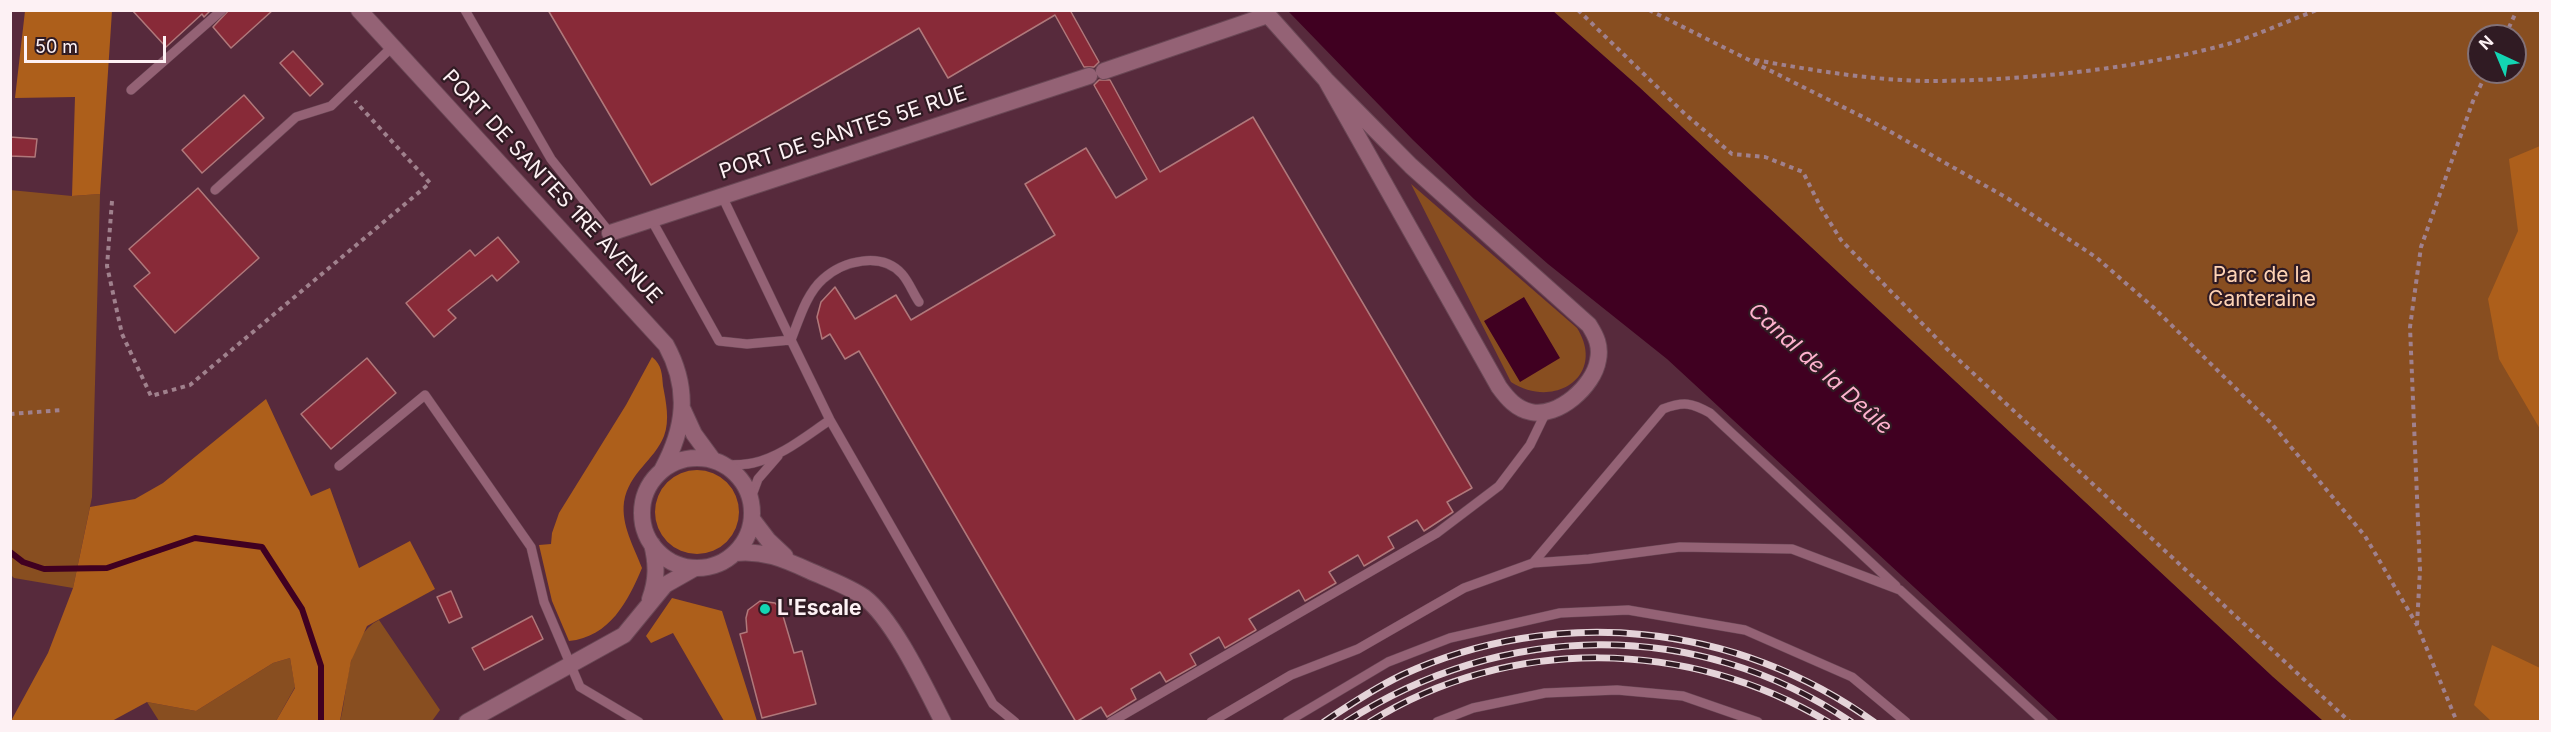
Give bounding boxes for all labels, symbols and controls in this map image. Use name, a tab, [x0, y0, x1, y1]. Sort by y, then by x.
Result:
scale bar	[27, 24, 170, 62]
north arrow	[2467, 24, 2527, 84]
text: N	[2475, 31, 2497, 54]
text: 50 m	[35, 36, 78, 57]
street label: PORT DE SANTES 1RE AVENUE	[437, 65, 667, 309]
street label: PORT DE SANTES 5E RUE	[716, 81, 970, 185]
park label: Parc de la Canteraine	[2208, 263, 2316, 313]
water label: Canal de la Deûle	[1743, 297, 1897, 441]
place label: L'Escale	[777, 596, 862, 622]
marker: L'Escale	[758, 602, 772, 616]

